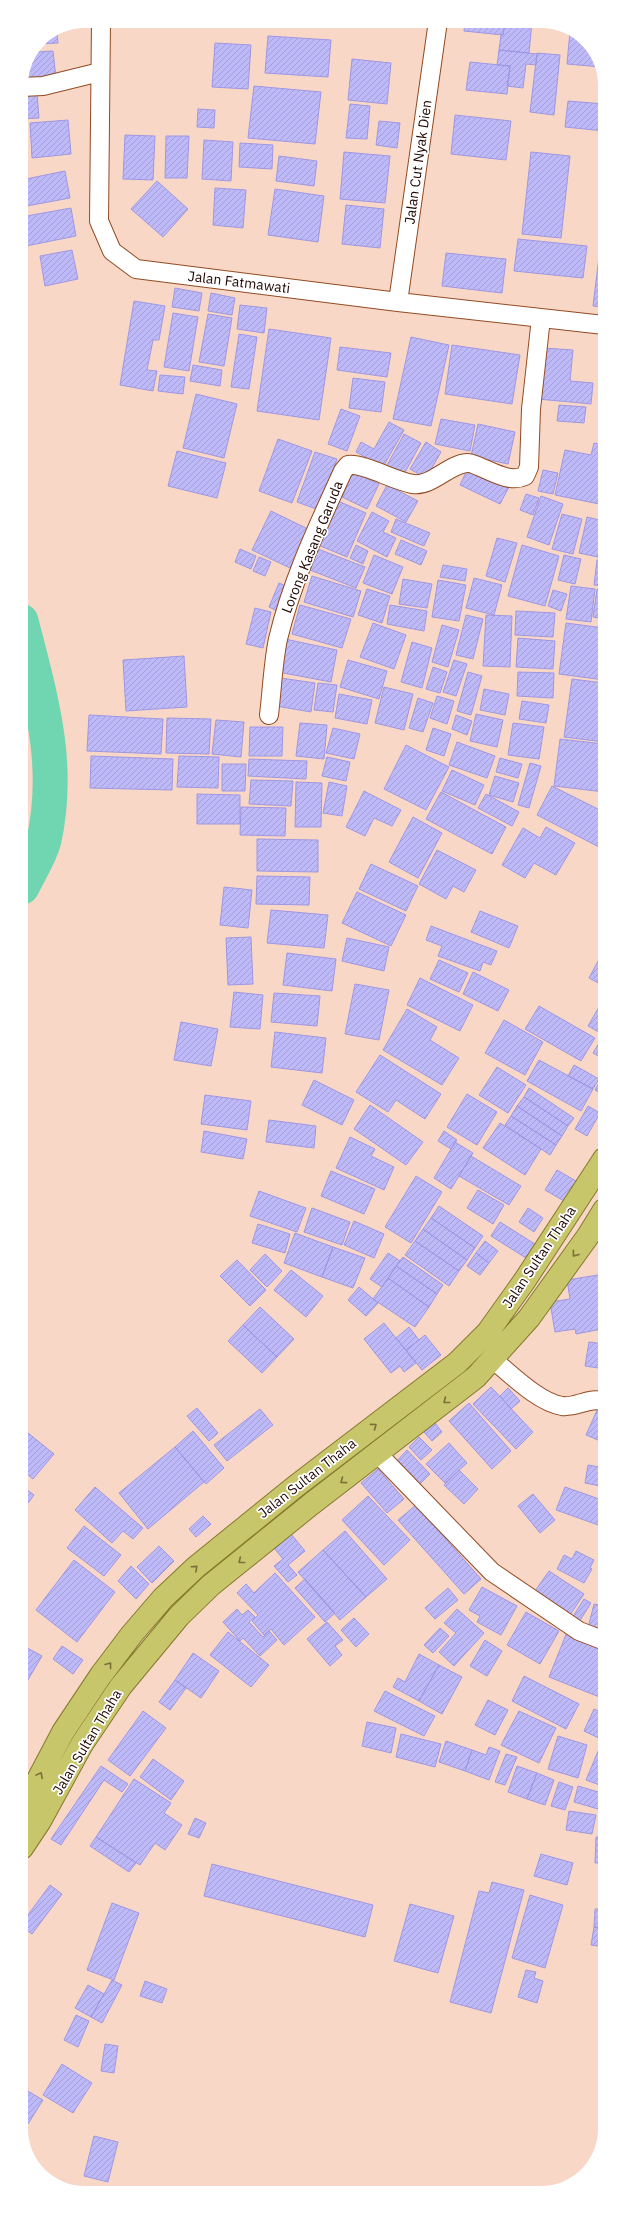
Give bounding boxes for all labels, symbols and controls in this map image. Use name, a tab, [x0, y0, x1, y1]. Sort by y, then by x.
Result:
street label: Jalan Cut Nyak Dien	[400, 99, 436, 225]
street label: Jalan Fatmawati	[187, 267, 291, 297]
street label: Lorong Kasang Garuda	[277, 478, 347, 616]
street label: Jalan Sultan Thaha	[498, 1202, 580, 1312]
one-way arrow	[572, 1250, 580, 1257]
one-way arrow	[443, 1397, 450, 1404]
one-way arrow	[369, 1424, 376, 1431]
street label: Jalan Sultan Thaha	[254, 1434, 360, 1522]
one-way arrow	[340, 1476, 347, 1483]
one-way arrow	[238, 1557, 245, 1564]
one-way arrow	[190, 1565, 198, 1573]
one-way arrow	[104, 1662, 111, 1669]
street label: Jalan Sultan Thaha	[49, 1686, 126, 1798]
one-way arrow	[36, 1772, 43, 1779]

